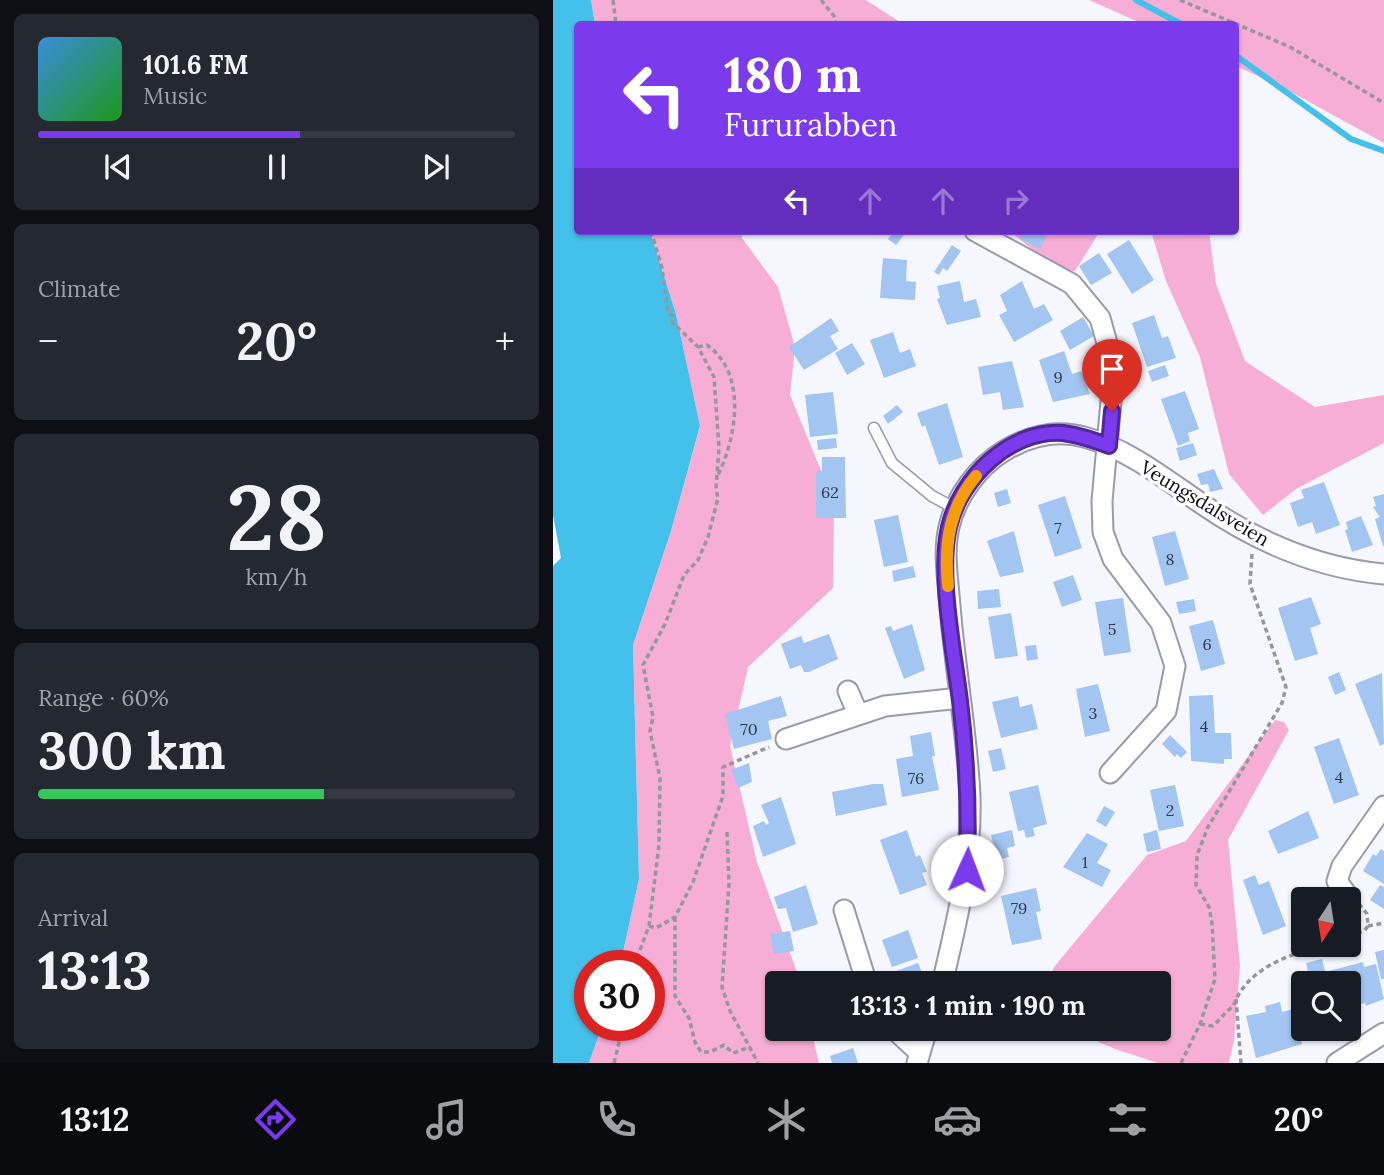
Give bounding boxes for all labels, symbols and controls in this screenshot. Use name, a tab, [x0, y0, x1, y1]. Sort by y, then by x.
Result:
text: 180 m	[724, 43, 861, 105]
text: 101.6 FM	[143, 48, 249, 81]
icon: left	[609, 49, 700, 140]
text: Music	[143, 81, 207, 110]
text: Fururabben	[724, 104, 897, 145]
icon: previous	[99, 148, 137, 186]
icon: pause	[258, 148, 296, 186]
icon: next	[417, 148, 455, 186]
icon: left	[778, 182, 816, 220]
icon: ahead	[851, 182, 889, 220]
icon: ahead	[924, 182, 962, 220]
icon: right	[997, 182, 1035, 220]
text: Climate	[38, 274, 120, 303]
text: 20°	[236, 308, 317, 374]
text: −	[38, 317, 58, 365]
text: +	[495, 317, 515, 365]
pin	[1082, 339, 1142, 411]
icon: arrive	[1093, 350, 1131, 388]
house number: 9	[1053, 367, 1063, 387]
street label: Veungsdalsveien	[1135, 455, 1274, 551]
text: 28	[226, 458, 327, 575]
house number: 62	[821, 482, 839, 502]
house number: 7	[1054, 518, 1062, 538]
house number: 8	[1166, 549, 1175, 569]
text: km/h	[245, 562, 308, 591]
house number: 5	[1108, 619, 1116, 639]
house number: 6	[1202, 634, 1212, 654]
text: Range · 60%	[38, 683, 169, 712]
house number: 3	[1089, 703, 1098, 723]
house number: 4	[1200, 716, 1209, 736]
text: 300 km	[38, 717, 226, 783]
house number: 70	[740, 719, 758, 739]
house number: 4	[1335, 767, 1344, 787]
house number: 76	[908, 768, 924, 788]
house number: 2	[1166, 800, 1174, 820]
position arrow	[930, 833, 1004, 907]
house number: 1	[1082, 852, 1088, 872]
north arrow	[1291, 887, 1361, 957]
map controls	[1291, 887, 1361, 1041]
house number: 79	[1011, 898, 1027, 918]
text: Arrival	[38, 903, 108, 932]
text: 13:13	[38, 937, 151, 1003]
speed limit sign: 30	[574, 950, 665, 1041]
button: search	[1291, 971, 1361, 1041]
text: 13:13 · 1 min · 190 m	[850, 989, 1086, 1022]
icon: directions	[251, 1095, 300, 1144]
icon: music	[422, 1095, 471, 1144]
icon: phone	[592, 1095, 641, 1144]
icon: climate	[762, 1095, 811, 1144]
icon: car	[933, 1095, 982, 1144]
icon: filters	[1103, 1095, 1152, 1144]
text: 13:12	[61, 1099, 130, 1140]
text: 20°	[1274, 1099, 1323, 1140]

